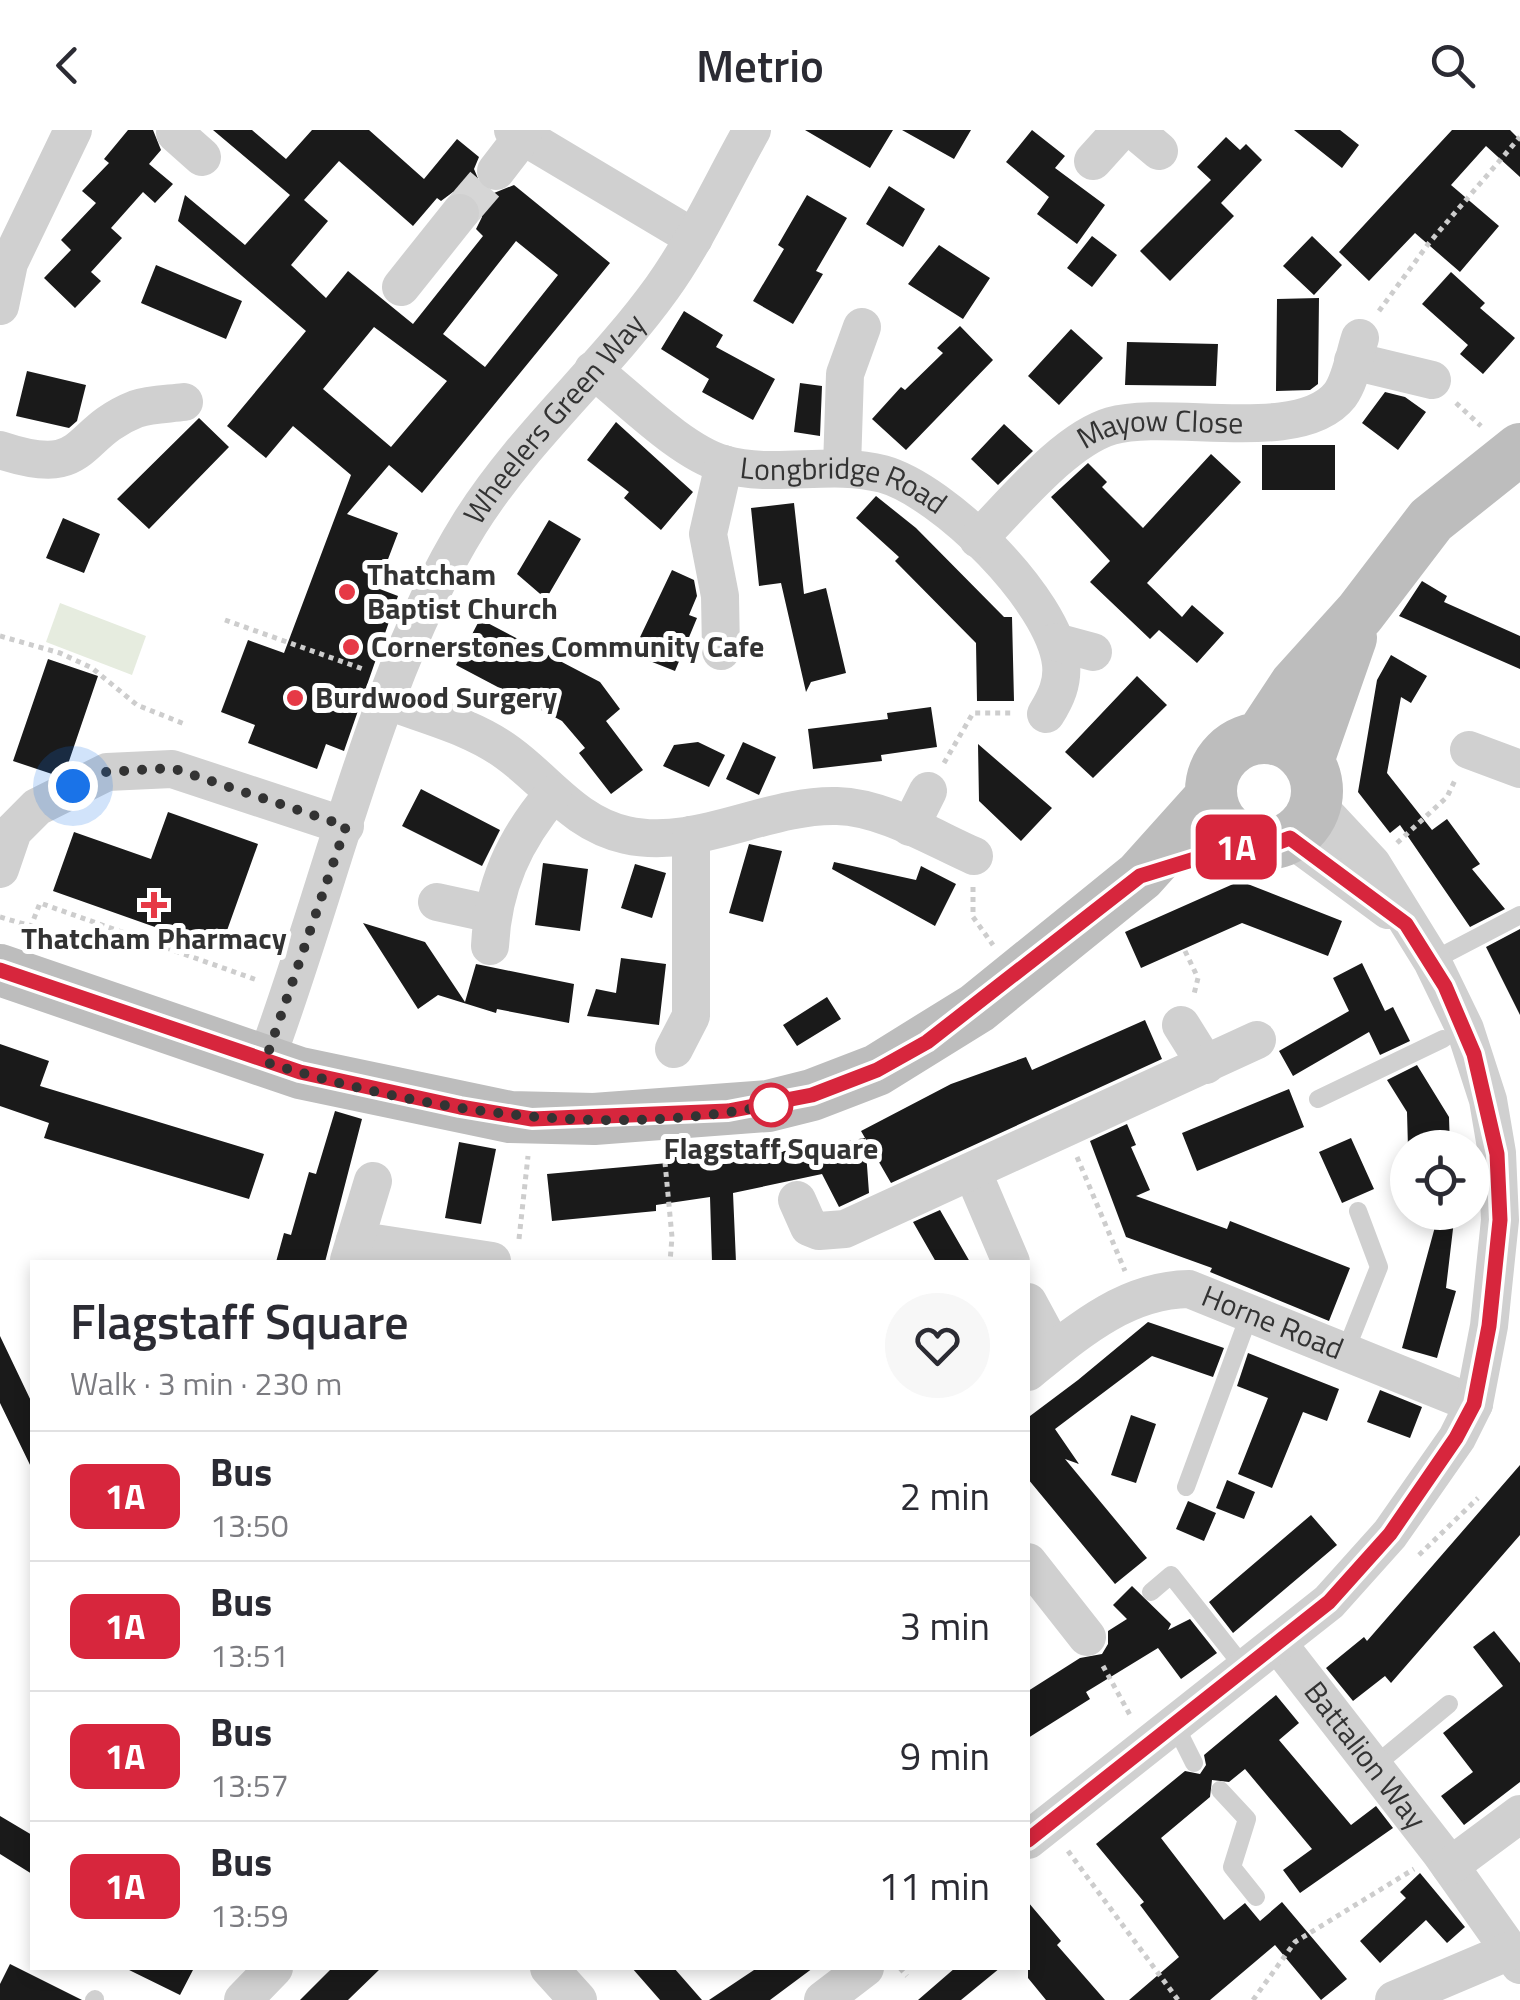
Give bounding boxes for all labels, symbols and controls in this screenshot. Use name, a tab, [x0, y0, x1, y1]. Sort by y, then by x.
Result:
text: Metrio	[696, 31, 824, 99]
icon: back	[40, 38, 95, 93]
icon: search	[1425, 38, 1480, 93]
street label: Wheelers Green Way	[451, 303, 656, 533]
street label: Mayow Close	[1068, 397, 1244, 460]
street label: Longbridge Road	[737, 444, 957, 525]
place label: Thatcham Baptist Church	[367, 551, 558, 631]
marker: Thatcham Baptist Church	[336, 581, 358, 603]
place label: Cornerstones Community Cafe	[371, 623, 764, 669]
marker: Cornerstones Community Cafe	[340, 636, 362, 658]
place label: Burdwood Surgery	[315, 674, 557, 720]
marker: Burdwood Surgery	[284, 687, 306, 709]
your location	[48, 761, 98, 811]
line badge: 1A	[1191, 814, 1281, 880]
text: 1A	[1216, 820, 1256, 874]
marker: Thatcham Pharmacy	[143, 894, 165, 916]
place label: Thatcham Pharmacy	[21, 915, 287, 961]
marker: Flagstaff Square	[750, 1084, 792, 1126]
place label: Flagstaff Square	[664, 1125, 878, 1171]
map controls	[1390, 1130, 1490, 1230]
button: locate	[1390, 1130, 1490, 1230]
street label: Horne Road	[1195, 1273, 1351, 1371]
text: Flagstaff Square	[70, 1285, 409, 1358]
button: heart	[885, 1293, 990, 1398]
text: Walk · 3 min · 230 m	[70, 1359, 342, 1407]
text: Bus	[210, 1443, 272, 1501]
text: 2 min	[900, 1467, 990, 1525]
text: 1A	[105, 1469, 145, 1523]
text: 13:50	[210, 1501, 289, 1549]
text: Bus	[210, 1573, 272, 1631]
text: 3 min	[900, 1597, 990, 1655]
text: 1A	[105, 1599, 145, 1653]
text: 13:51	[210, 1631, 289, 1679]
street label: Battalion Way	[1293, 1671, 1438, 1839]
text: Bus	[210, 1703, 272, 1761]
text: 9 min	[900, 1727, 990, 1785]
text: 1A	[105, 1729, 145, 1783]
text: 13:57	[210, 1761, 289, 1809]
text: Bus	[210, 1833, 272, 1891]
text: 11 min	[879, 1857, 990, 1915]
text: 1A	[105, 1859, 145, 1913]
text: 13:59	[210, 1891, 289, 1939]

